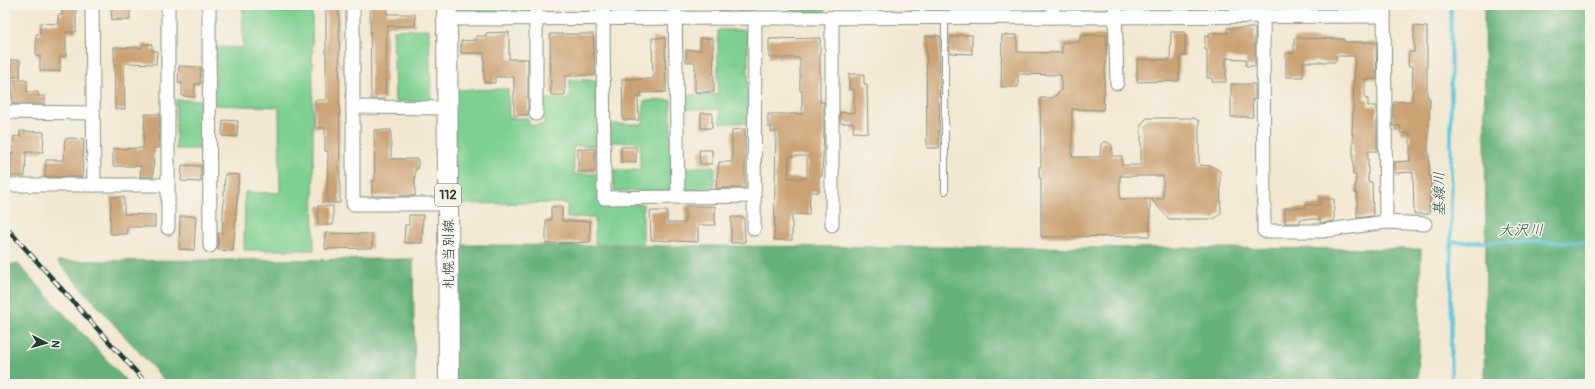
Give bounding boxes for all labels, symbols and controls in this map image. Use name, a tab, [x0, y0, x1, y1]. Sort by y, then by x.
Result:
water label: 基線川	[1430, 171, 1449, 217]
road number: 112	[435, 184, 461, 206]
street label: 札幌当別線	[440, 219, 457, 289]
water label: 大沢川	[1498, 221, 1544, 240]
north arrow	[26, 323, 66, 363]
text: N	[49, 340, 62, 349]

